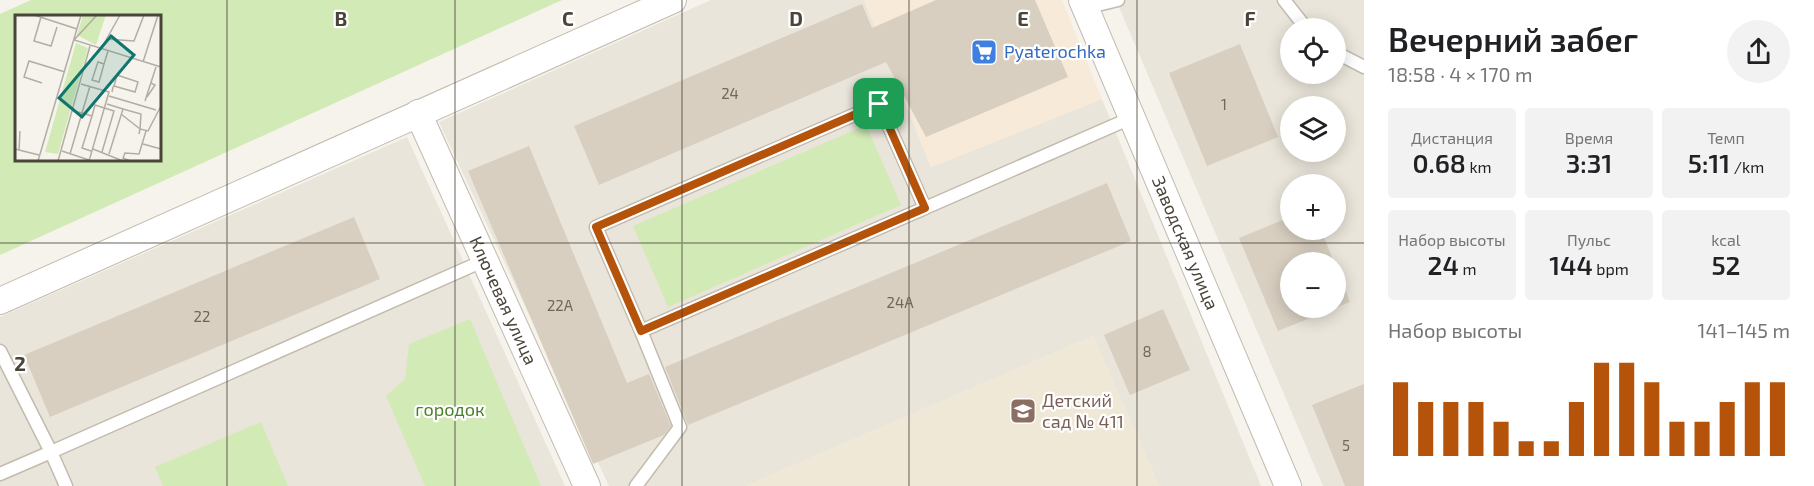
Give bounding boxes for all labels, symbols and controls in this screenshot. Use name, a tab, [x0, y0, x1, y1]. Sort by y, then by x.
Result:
text: B	[335, 6, 347, 30]
text: C	[562, 6, 574, 30]
text: D	[789, 6, 803, 30]
text: E	[1017, 6, 1029, 30]
text: F	[1244, 6, 1256, 30]
inset map	[15, 15, 160, 160]
map controls	[1280, 18, 1346, 318]
button: locate	[1280, 18, 1346, 84]
text: Вечерний забег	[1388, 19, 1638, 59]
button: share	[1727, 20, 1790, 83]
supermarket icon: Pyaterochka	[969, 37, 999, 67]
place label: Pyaterochka	[1004, 40, 1106, 62]
text: 18:58 · 4 × 170 m	[1388, 62, 1532, 86]
pin	[853, 78, 904, 129]
house number: 24	[721, 84, 739, 102]
icon: arrive	[862, 87, 895, 120]
house number: 1	[1221, 95, 1227, 113]
button: layers	[1280, 96, 1346, 162]
text: Дистанция	[1411, 128, 1493, 147]
text: Время	[1565, 128, 1613, 147]
text: Темп	[1707, 128, 1745, 147]
text: 0.68	[1412, 147, 1466, 178]
text: 3:31	[1566, 147, 1612, 178]
text: 5:11	[1688, 147, 1730, 178]
text: km	[1466, 157, 1492, 176]
text: /km	[1730, 157, 1764, 176]
street label: Заводская улица	[1148, 173, 1224, 313]
button: +	[1280, 174, 1346, 240]
text: Набор высоты	[1398, 230, 1506, 249]
text: Пульс	[1567, 230, 1611, 249]
text: kcal	[1711, 230, 1741, 249]
street label: Ключевая улица	[465, 233, 543, 368]
text: 24	[1428, 249, 1459, 280]
text: 144	[1549, 249, 1593, 280]
text: 52	[1711, 249, 1741, 280]
button: −	[1280, 252, 1346, 318]
text: m	[1459, 259, 1476, 278]
text: bpm	[1593, 259, 1629, 278]
house number: 24А	[887, 293, 914, 311]
house number: 22А	[547, 296, 574, 314]
house number: 22	[194, 307, 210, 325]
text: Набор высоты	[1388, 318, 1522, 342]
text: 141–145 m	[1698, 318, 1790, 342]
house number: 8	[1142, 342, 1152, 360]
text: 2	[14, 351, 26, 375]
place label: Детский сад № 411	[1042, 389, 1124, 432]
school or university icon: Детский сад № 411	[1008, 396, 1038, 426]
park label: городок	[415, 398, 485, 420]
house number: 5	[1342, 436, 1350, 454]

